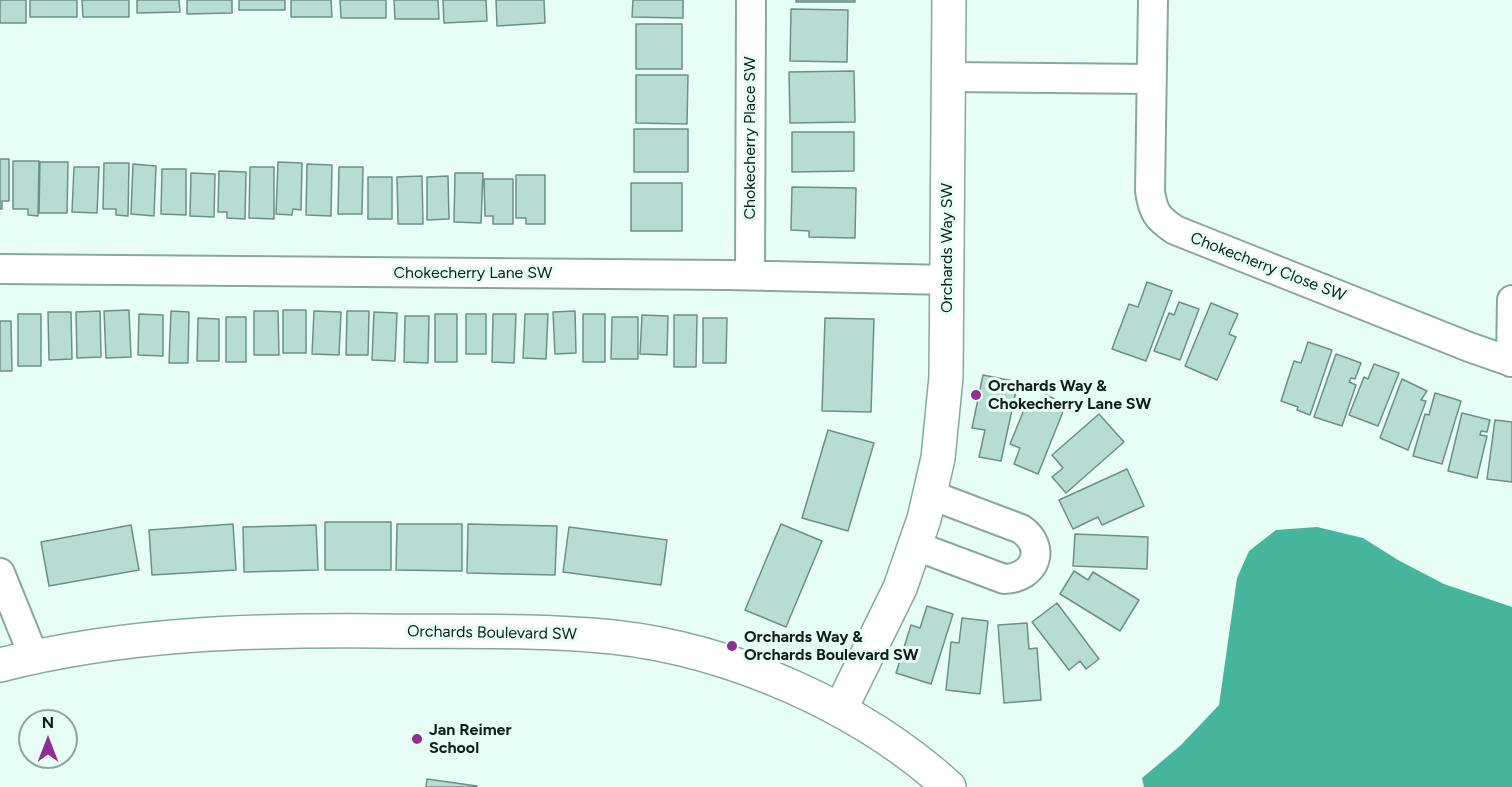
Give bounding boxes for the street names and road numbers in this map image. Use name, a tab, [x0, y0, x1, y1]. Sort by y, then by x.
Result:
street label: Chokecherry Place SW	[740, 56, 760, 220]
street label: Orchards Way SW	[937, 183, 957, 313]
street label: Chokecherry Close SW	[1187, 228, 1349, 306]
street label: Chokecherry Lane SW	[394, 263, 552, 283]
street label: Orchards Boulevard SW	[407, 622, 577, 644]

